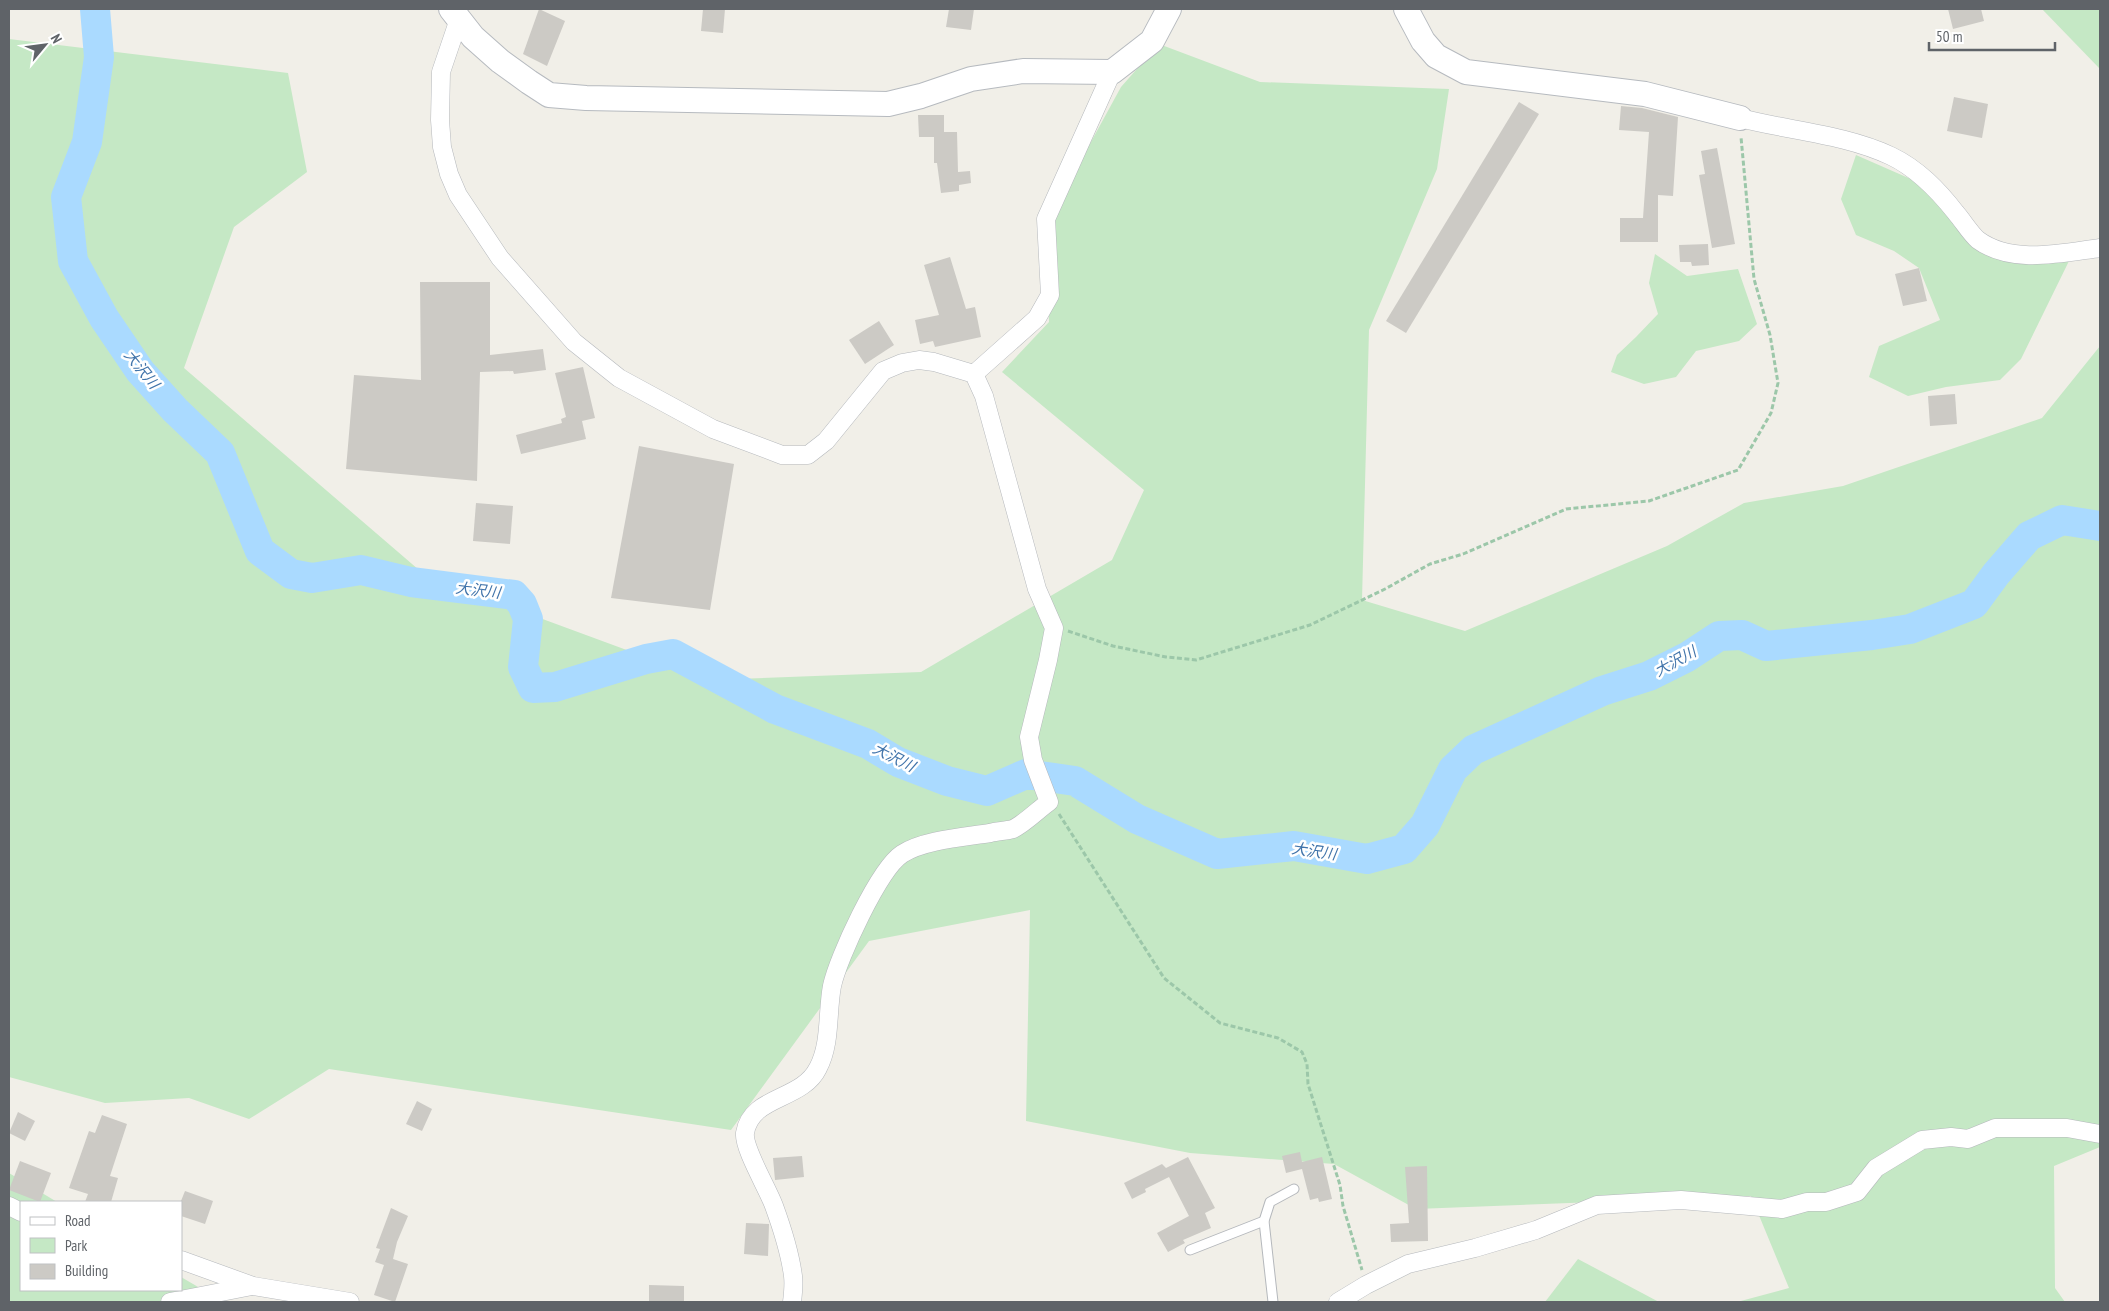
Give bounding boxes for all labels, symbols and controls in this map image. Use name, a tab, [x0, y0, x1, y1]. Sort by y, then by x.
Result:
north arrow	[20, 20, 70, 70]
scale bar	[1929, 20, 2055, 52]
text: 50 m	[1936, 27, 1962, 46]
text: N	[47, 31, 66, 46]
water label: 大沢川	[120, 346, 165, 394]
water label: 大沢川	[455, 578, 503, 602]
water label: 大沢川	[1651, 641, 1701, 680]
water label: 大沢川	[870, 738, 920, 777]
water label: 大沢川	[1290, 838, 1340, 864]
legend	[20, 1201, 182, 1291]
text: Road	[65, 1211, 91, 1230]
text: Park	[65, 1236, 87, 1255]
text: Building	[65, 1261, 108, 1280]

